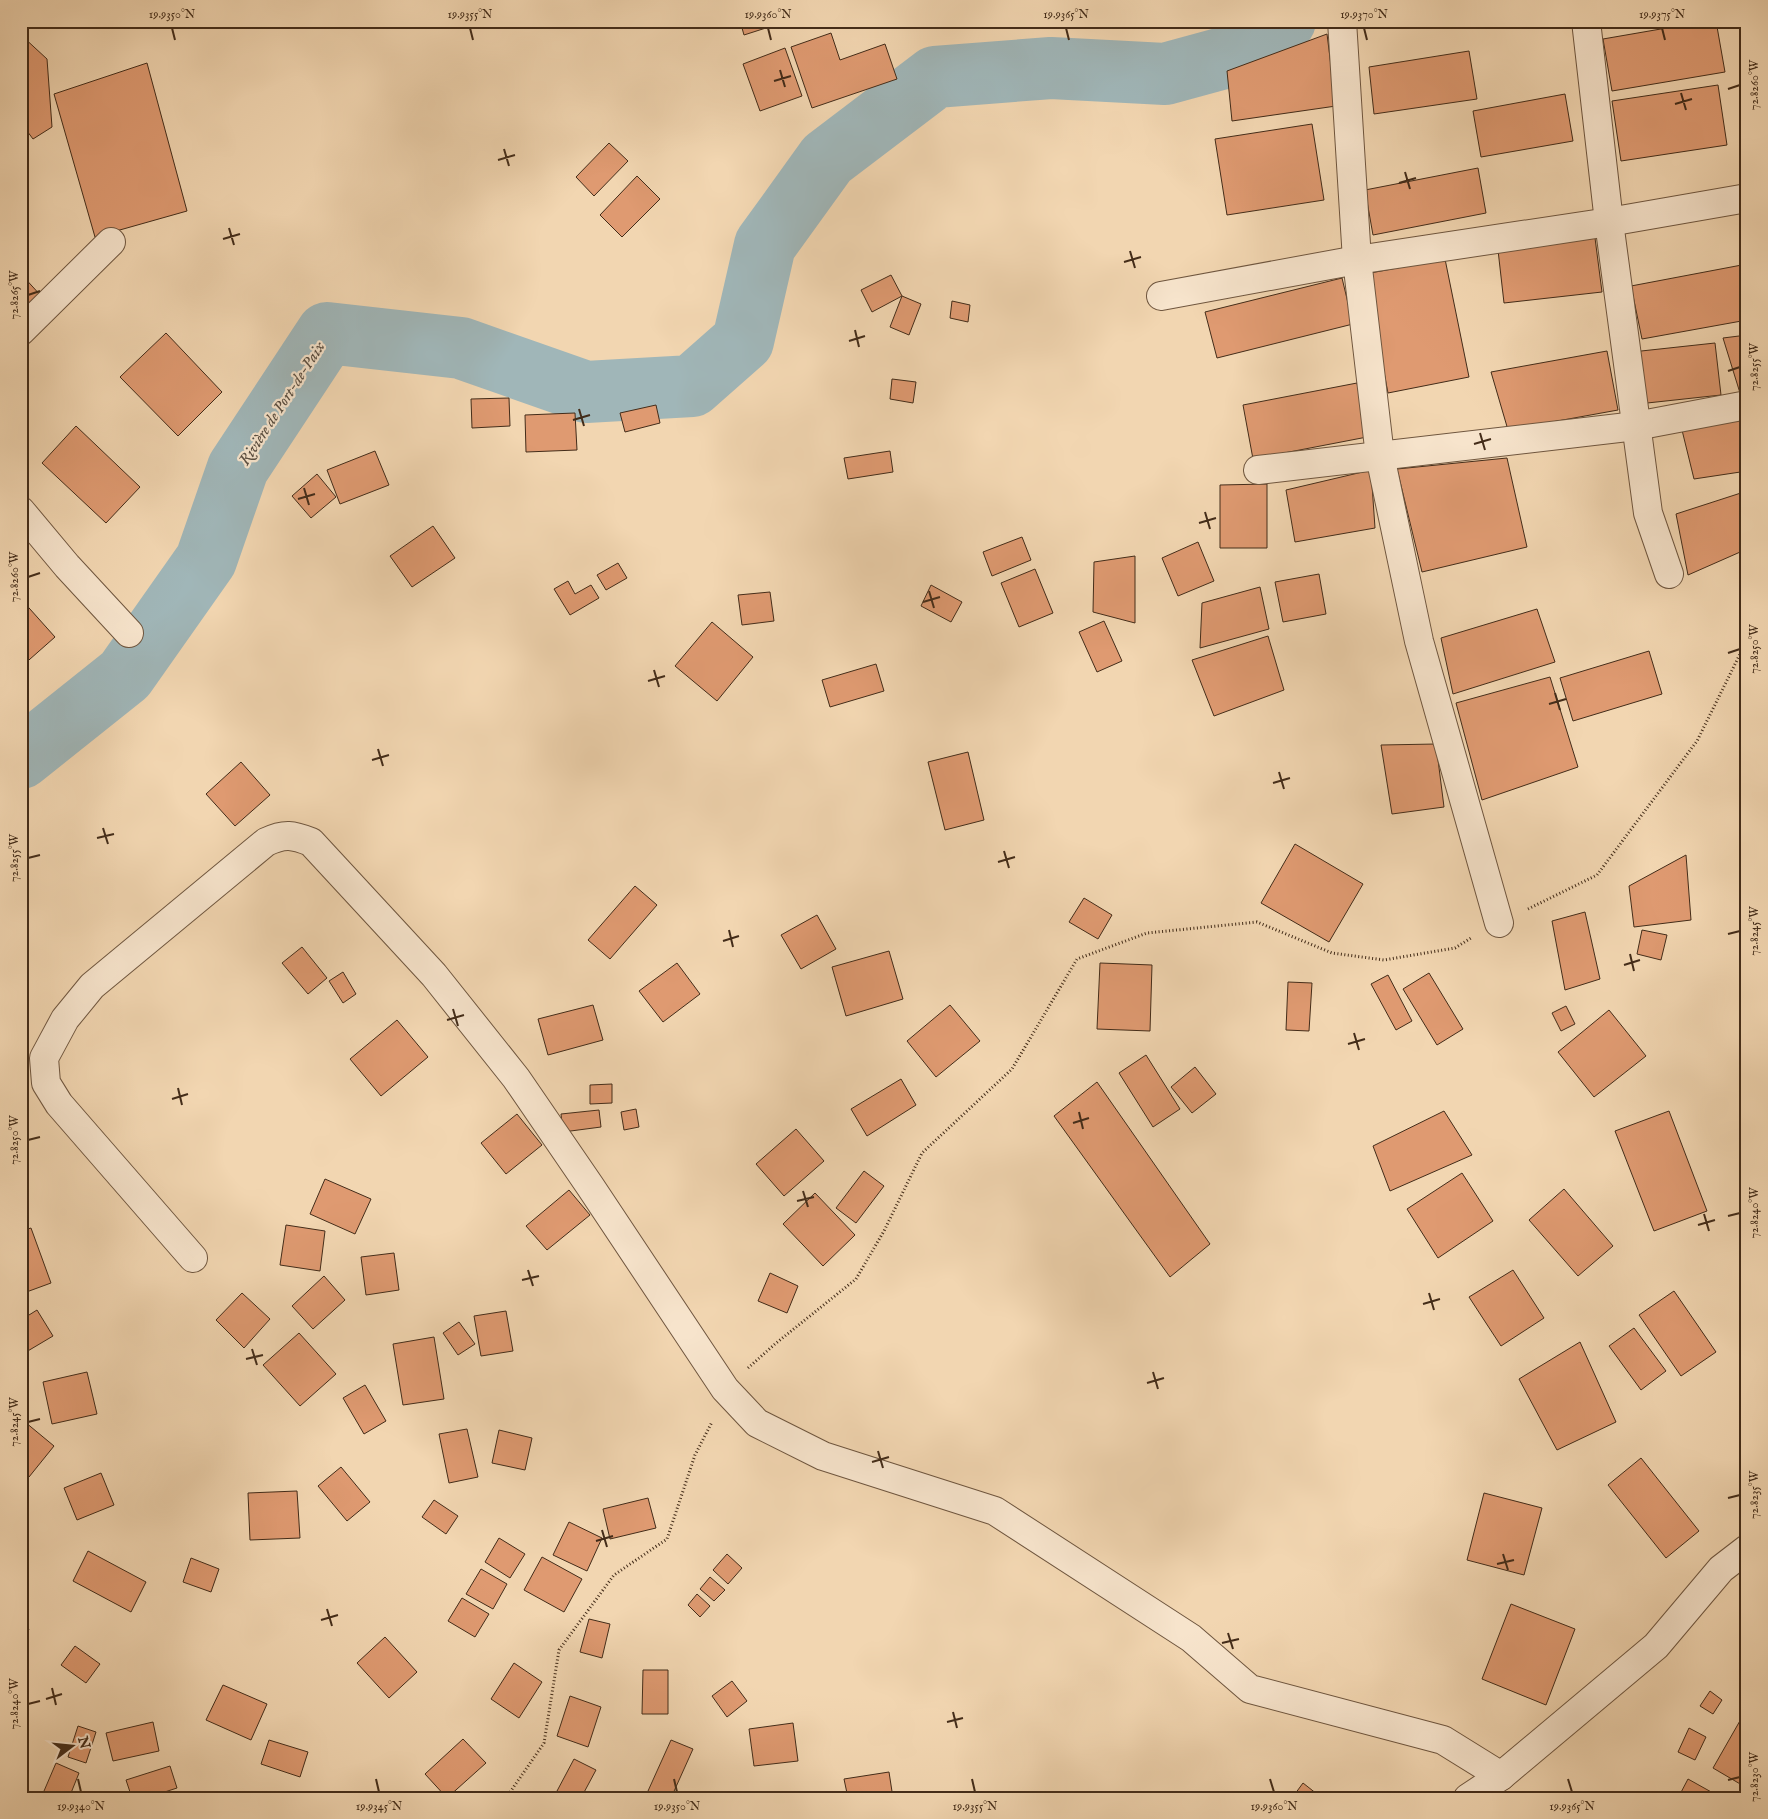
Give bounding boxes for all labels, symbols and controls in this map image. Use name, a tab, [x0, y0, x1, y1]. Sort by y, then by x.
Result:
text: 19.9350°N	[149, 7, 196, 22]
text: 19.9355°N	[448, 7, 493, 22]
text: 19.9360°N	[744, 7, 792, 22]
text: 19.9365°N	[1043, 7, 1089, 22]
text: 19.9370°N	[1340, 7, 1388, 22]
text: 19.9375°N	[1639, 7, 1686, 22]
text: 72.8260°W	[1747, 59, 1762, 110]
text: 72.8265°W	[7, 270, 22, 319]
water label: Rivière de Port-de-Paix	[235, 338, 330, 470]
text: 72.8255°W	[1747, 342, 1762, 391]
text: 72.8260°W	[7, 551, 22, 602]
text: 72.8250°W	[1747, 624, 1762, 674]
text: 72.8255°W	[7, 833, 22, 882]
text: 72.8245°W	[1747, 906, 1762, 956]
text: 72.8250°W	[7, 1115, 22, 1165]
text: 72.8240°W	[1747, 1187, 1762, 1239]
text: 72.8245°W	[7, 1397, 22, 1447]
text: 72.8235°W	[1747, 1470, 1762, 1519]
text: 72.8240°W	[7, 1678, 22, 1730]
north arrow	[48, 1722, 98, 1772]
text: N	[73, 1733, 94, 1751]
text: 72.8230°W	[1747, 1752, 1762, 1802]
text: 19.9340°N	[57, 1799, 106, 1814]
text: 19.9345°N	[356, 1799, 403, 1814]
text: 19.9350°N	[654, 1799, 701, 1814]
text: 19.9355°N	[953, 1799, 998, 1814]
text: 19.9360°N	[1250, 1799, 1298, 1814]
text: 19.9365°N	[1549, 1799, 1595, 1814]

